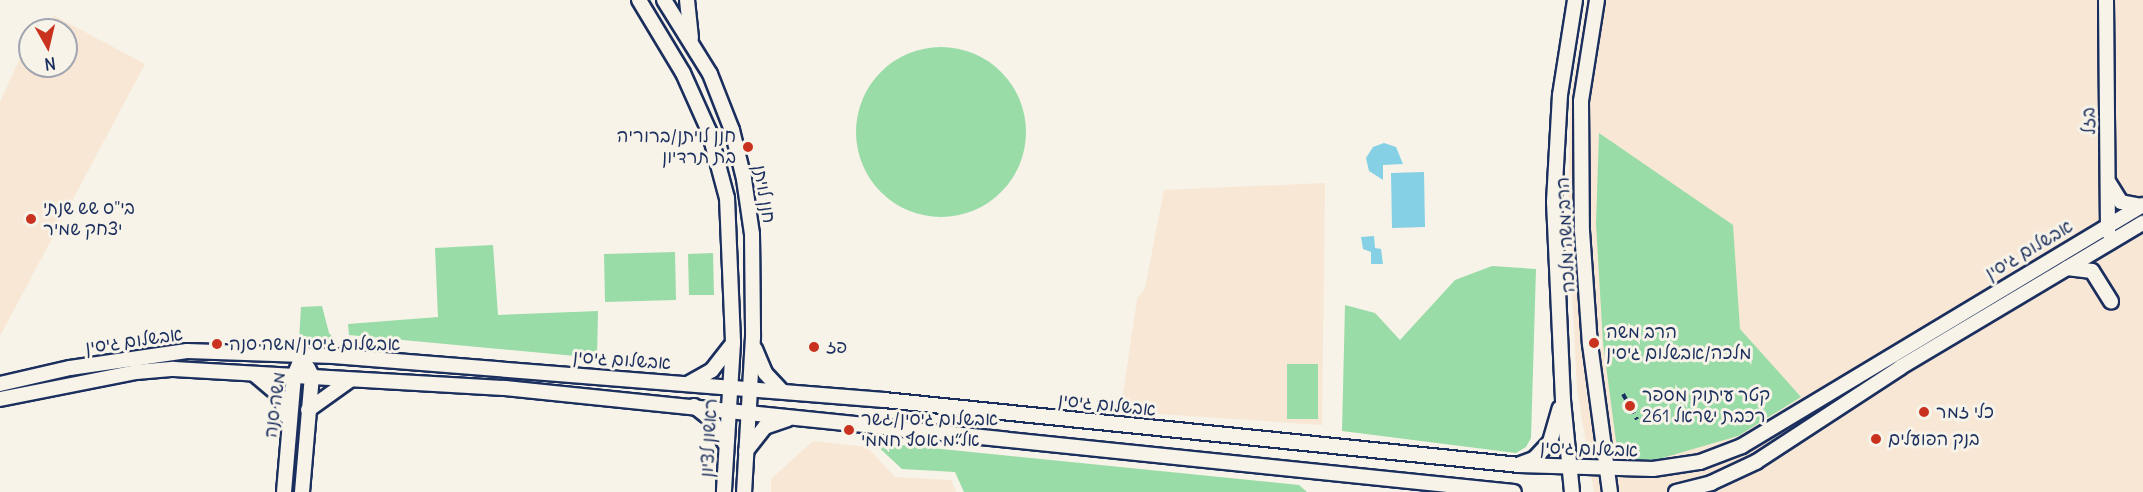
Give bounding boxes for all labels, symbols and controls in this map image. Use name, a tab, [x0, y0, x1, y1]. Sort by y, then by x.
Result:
north arrow	[18, 18, 78, 78]
text: N	[43, 53, 57, 75]
street label: בזל	[2078, 107, 2100, 135]
place label: חנן לויתן/ברוריה בת תרדיון	[617, 126, 736, 168]
marker: חנן לויתן/ברוריה בת תרדיון	[741, 140, 755, 154]
street label: חנן לויתן	[748, 163, 780, 225]
street label: הרב משה מלכה	[1552, 177, 1580, 293]
place label: בי"ס שש שנתי יצחק שמיר	[43, 198, 135, 240]
marker: בי"ס שש שנתי יצחק שמיר	[24, 212, 38, 226]
street label: אבשלום גיסין	[1981, 215, 2077, 285]
place label: הרב משה מלכה/אבשלום גיסין	[1606, 322, 1751, 364]
street label: אבשלום גיסין	[84, 323, 184, 359]
place label: אבשלום גיסין/משה סנה	[229, 333, 400, 355]
place label: פז	[826, 336, 847, 358]
marker: הרב משה מלכה/אבשלום גיסין	[1587, 336, 1601, 350]
marker: אבשלום גיסין/משה סנה	[210, 337, 224, 351]
marker: פז	[807, 340, 821, 354]
street label: אבשלום גיסין	[572, 346, 672, 374]
street label: משה סנה	[260, 371, 290, 439]
place label: קטר עיתוק מספר 261 רכבת ישראל	[1642, 385, 1770, 428]
street label: אבשלום גיסין	[1057, 389, 1157, 421]
street label: ראשון לציון	[696, 398, 722, 478]
marker: קטר עיתוק מספר 261 רכבת ישראל	[1623, 399, 1637, 413]
place label: כלי זמר	[1936, 401, 1994, 423]
marker: כלי זמר	[1917, 405, 1931, 419]
place label: אבשלום גיסין/גשר אל״מ אסף חממי	[861, 409, 998, 452]
marker: אבשלום גיסין/גשר אל״מ אסף חממי	[842, 423, 856, 437]
place label: בנק הפועלים	[1888, 428, 1980, 450]
marker: בנק הפועלים	[1869, 432, 1883, 446]
street label: אבשלום גיסין	[1540, 436, 1638, 462]

